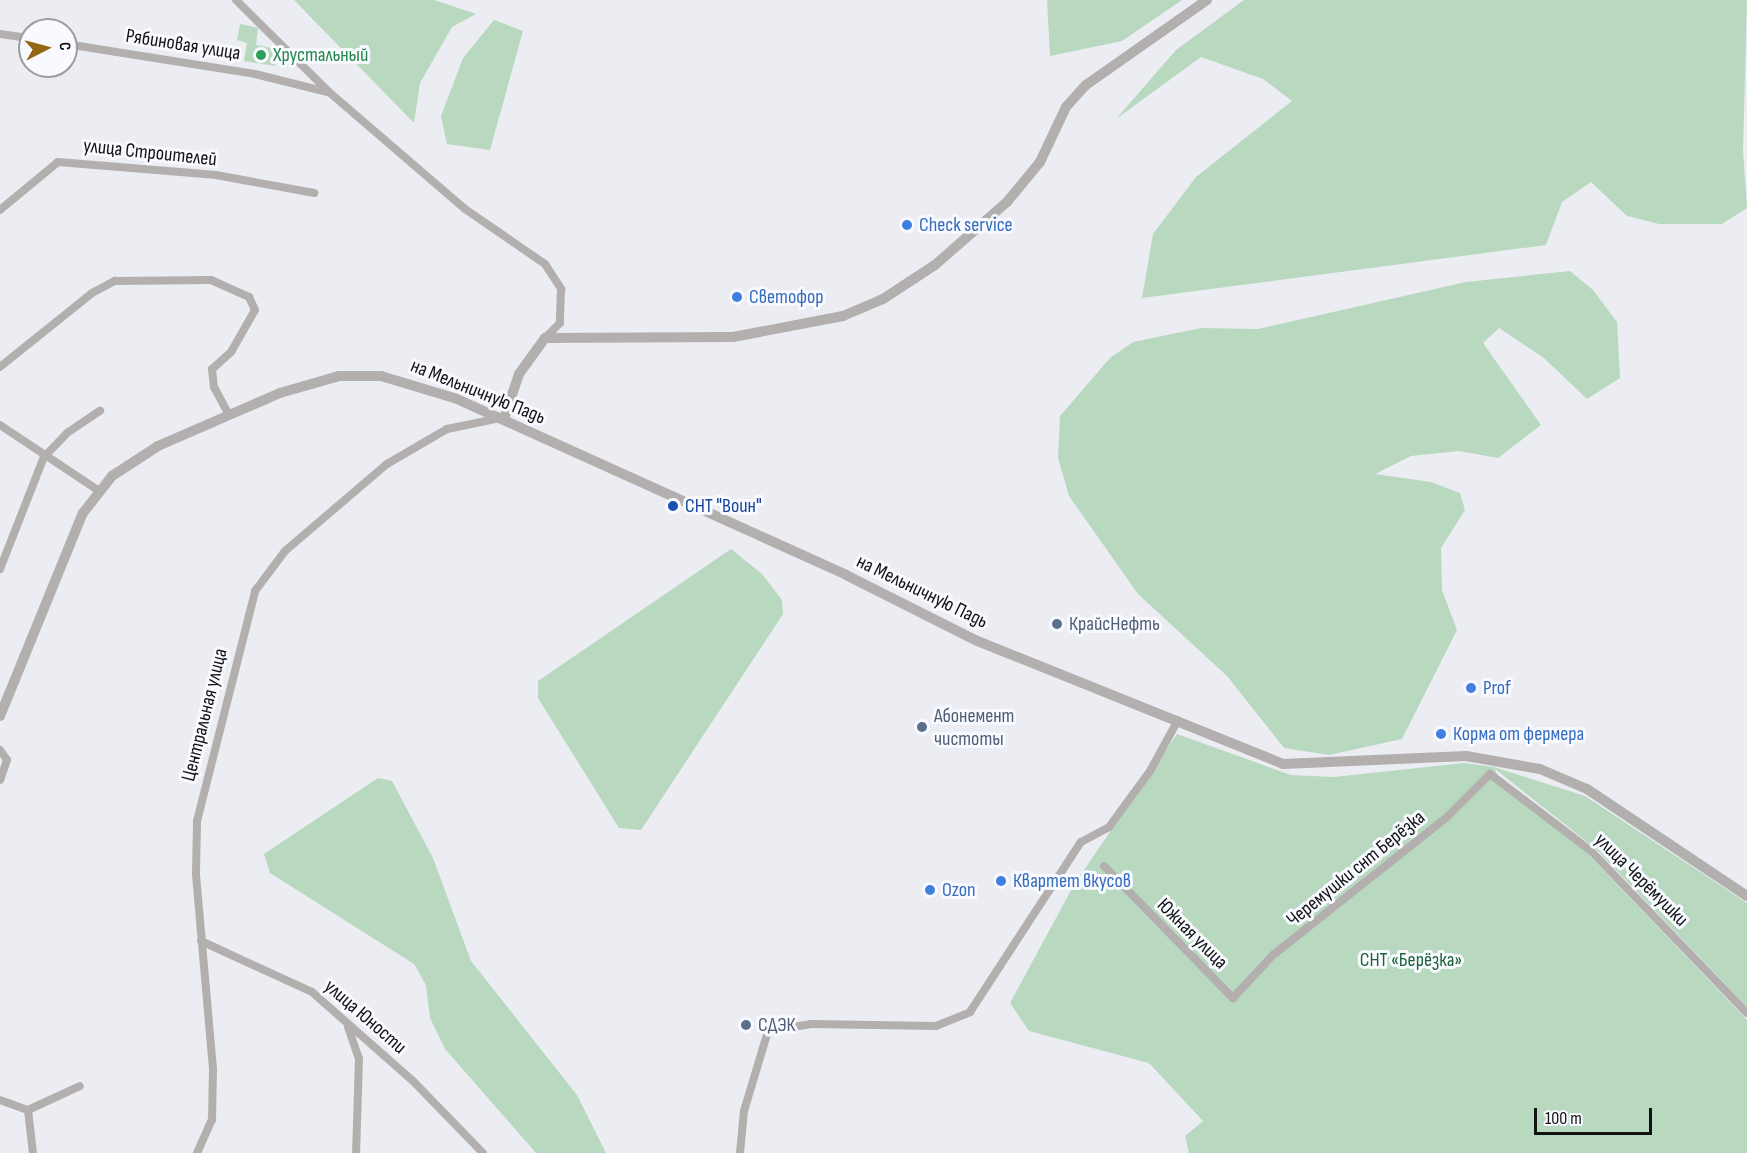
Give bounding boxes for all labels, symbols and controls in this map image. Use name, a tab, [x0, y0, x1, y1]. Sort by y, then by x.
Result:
north arrow	[18, 18, 78, 78]
street label: Рябиновая улица	[124, 24, 242, 66]
text: С	[55, 41, 74, 51]
place label: Хрустальный	[273, 43, 368, 67]
marker: Хрустальный	[254, 48, 268, 62]
street label: улица Строителей	[82, 134, 218, 172]
place label: Check service	[919, 213, 1013, 237]
marker: Check service	[900, 218, 914, 232]
place label: Светофор	[749, 285, 824, 309]
marker: Светофор	[730, 290, 744, 304]
street label: на Мельничную Падь	[407, 354, 549, 430]
place label: СНТ "Воин"	[685, 494, 762, 518]
marker: СНТ "Воин"	[666, 499, 680, 513]
street label: на Мельничную Падь	[852, 550, 992, 634]
place label: КрайсНефть	[1069, 612, 1160, 636]
marker: КрайсНефть	[1050, 617, 1064, 631]
street label: Центральная улица	[177, 646, 233, 784]
place label: Prof	[1483, 676, 1511, 700]
marker: Prof	[1464, 681, 1478, 695]
place label: Абонемент чистоты	[934, 704, 1014, 751]
marker: Абонемент чистоты	[915, 720, 929, 734]
place label: Корма от фермера	[1453, 722, 1584, 746]
marker: Корма от фермера	[1434, 727, 1448, 741]
street label: Черемушки снт Берёзка	[1282, 806, 1430, 932]
street label: улица Черёмушки	[1589, 828, 1693, 932]
place label: Квартет вкусов	[1013, 869, 1131, 893]
marker: Квартет вкусов	[994, 874, 1008, 888]
place label: Ozon	[942, 878, 976, 902]
marker: Ozon	[923, 883, 937, 897]
street label: Южная улица	[1152, 894, 1232, 974]
park label: СНТ «Берёзка»	[1360, 948, 1462, 972]
street label: улица Юности	[319, 975, 411, 1059]
place label: СДЭК	[758, 1013, 795, 1037]
marker: СДЭК	[739, 1018, 753, 1032]
scale bar	[1537, 1096, 1656, 1134]
text: 100 m	[1545, 1108, 1582, 1129]

